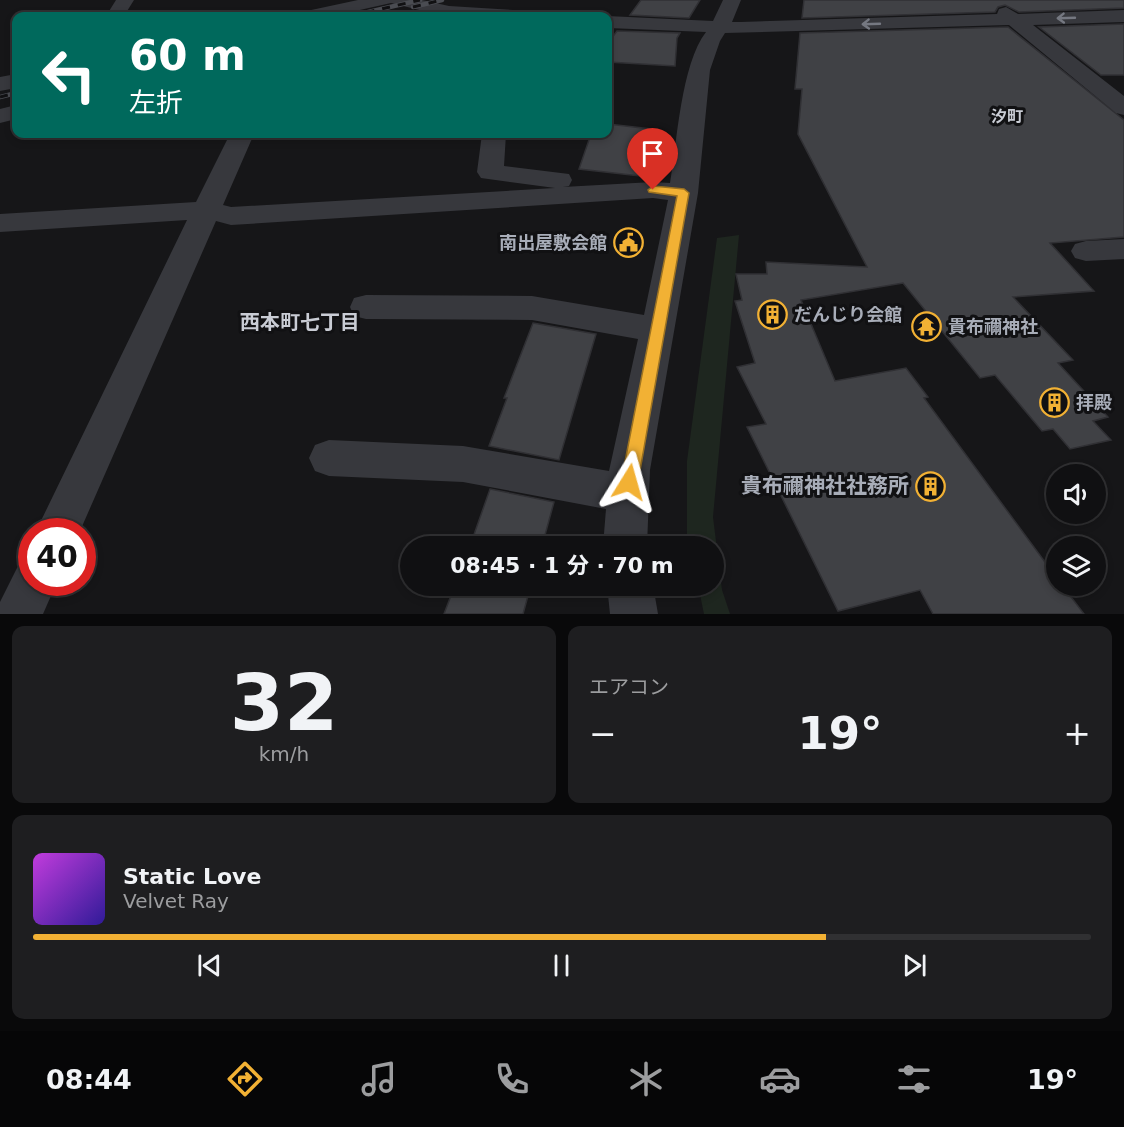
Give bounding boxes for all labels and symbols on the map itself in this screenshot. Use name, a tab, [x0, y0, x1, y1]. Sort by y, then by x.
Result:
one-way arrow	[1056, 13, 1076, 24]
one-way arrow	[861, 18, 881, 30]
district label: 汐町	[991, 107, 1023, 126]
pin	[627, 128, 678, 190]
public building icon: 南出屋敷会館	[612, 226, 644, 258]
place label: 南出屋敷会館	[499, 232, 607, 253]
building icon: だんじり会館	[757, 298, 789, 330]
place label: だんじり会館	[794, 304, 902, 325]
district label: 西本町七丁目	[240, 310, 360, 334]
temple icon: 貴布禰神社	[911, 310, 943, 342]
place label: 貴布禰神社	[948, 316, 1038, 337]
building icon: 拝殿	[1039, 386, 1071, 418]
place label: 拝殿	[1076, 392, 1112, 413]
position arrow	[597, 450, 661, 514]
building icon: 貴布禰神社社務所	[914, 470, 946, 502]
place label: 貴布禰神社社務所	[741, 474, 909, 498]
speed limit sign: 40	[18, 518, 96, 596]

